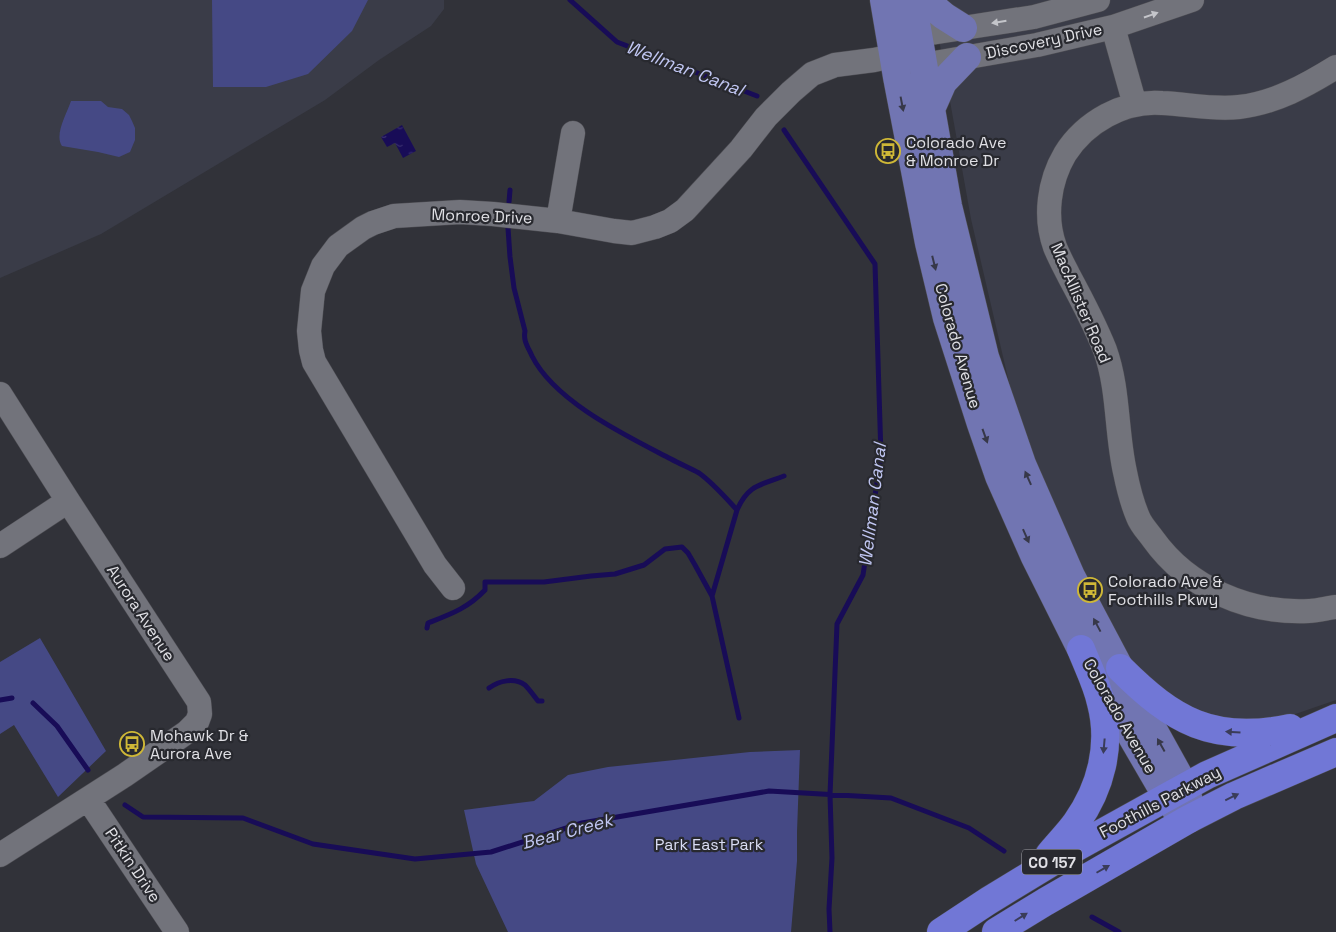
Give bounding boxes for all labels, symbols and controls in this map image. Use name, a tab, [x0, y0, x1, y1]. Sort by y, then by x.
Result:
one-way arrow	[1144, 10, 1159, 18]
street label: Discovery Drive	[984, 18, 1104, 64]
one-way arrow	[990, 19, 1006, 27]
water label: Wellman Canal	[623, 35, 749, 102]
one-way arrow	[898, 96, 906, 112]
place label: Colorado Ave & Monroe Dr	[906, 132, 1006, 171]
bus stop icon: Colorado Ave & Monroe Dr	[875, 138, 901, 164]
street label: Monroe Drive	[431, 204, 533, 228]
street label: MacAllister Road	[1046, 240, 1116, 366]
one-way arrow	[930, 256, 938, 271]
street label: Colorado Avenue	[930, 281, 986, 411]
one-way arrow	[982, 428, 989, 443]
water label: Wellman Canal	[853, 439, 891, 568]
one-way arrow	[1023, 471, 1031, 485]
one-way arrow	[1023, 529, 1031, 543]
street label: Aurora Avenue	[102, 561, 180, 665]
place label: Colorado Ave & Foothills Pkwy	[1108, 571, 1222, 610]
bus stop icon: Colorado Ave & Foothills Pkwy	[1077, 577, 1103, 603]
one-way arrow	[1093, 618, 1101, 632]
street label: Colorado Avenue	[1079, 655, 1161, 777]
place label: Mohawk Dr & Aurora Ave	[150, 725, 249, 764]
one-way arrow	[1225, 728, 1241, 736]
bus stop icon: Mohawk Dr & Aurora Ave	[119, 731, 145, 757]
one-way arrow	[1157, 737, 1165, 752]
one-way arrow	[1100, 739, 1108, 755]
street label: Foothills Parkway	[1096, 761, 1224, 843]
one-way arrow	[1225, 793, 1239, 801]
water label: Bear Creek	[519, 807, 617, 854]
street label: Pitkin Drive	[100, 824, 166, 906]
park label: Park East Park	[655, 834, 764, 855]
road number: CO 157	[1022, 850, 1082, 874]
one-way arrow	[1096, 864, 1109, 873]
one-way arrow	[1014, 912, 1027, 921]

